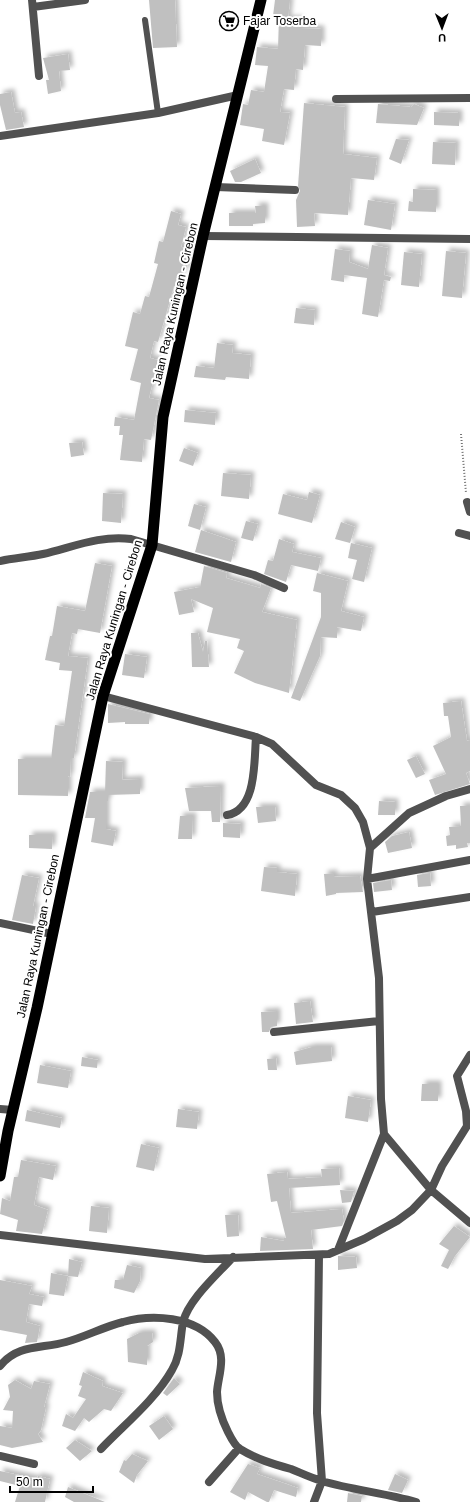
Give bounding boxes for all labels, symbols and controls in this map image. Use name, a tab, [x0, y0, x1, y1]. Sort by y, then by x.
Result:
north arrow	[422, 8, 462, 48]
supermarket icon: Fajar Toserba	[218, 10, 240, 32]
place label: Fajar Toserba	[243, 14, 316, 28]
text: U	[438, 32, 446, 44]
street label: Jalan Raya Kuningan - Cirebon	[149, 221, 201, 387]
street label: Jalan Raya Kuningan - Cirebon	[83, 538, 145, 702]
street label: Jalan Raya Kuningan - Cirebon	[14, 853, 62, 1019]
scale bar	[10, 1468, 93, 1494]
text: 50 m	[16, 1475, 43, 1489]

